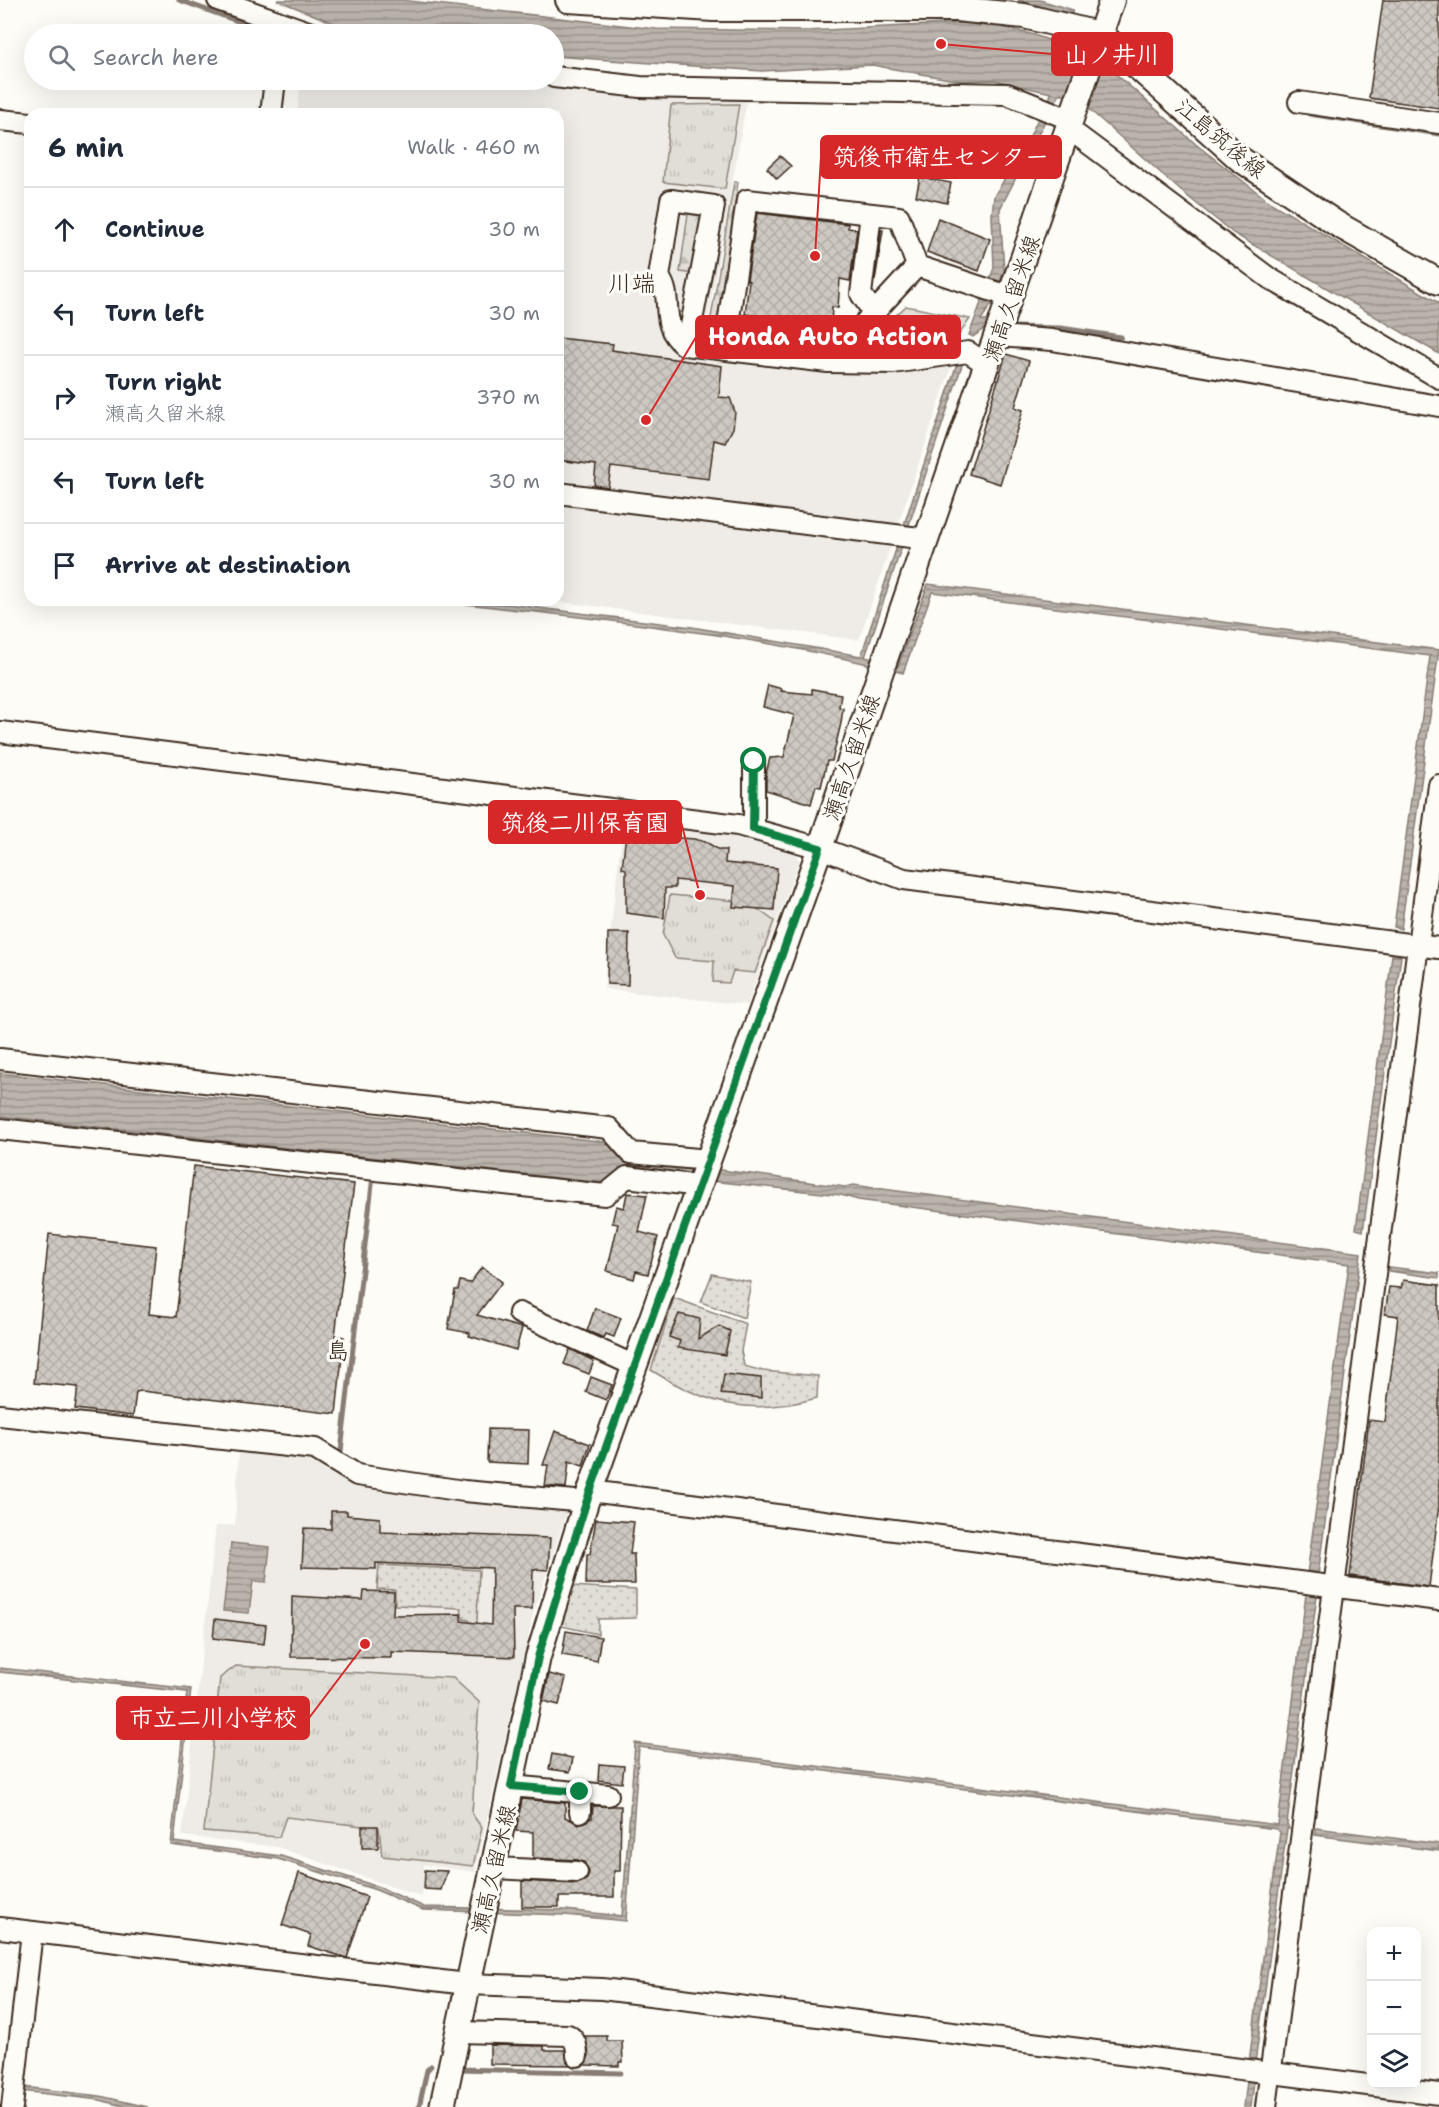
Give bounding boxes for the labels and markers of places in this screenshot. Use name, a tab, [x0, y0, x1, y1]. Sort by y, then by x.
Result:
callout: 山ノ井川	[1052, 33, 1172, 75]
callout: 筑後市衛生センター	[821, 136, 1061, 178]
callout: Honda Auto Action	[696, 316, 960, 358]
callout: 筑後二川保育園	[489, 801, 681, 843]
callout: 市立二川小学校	[117, 1697, 309, 1739]

